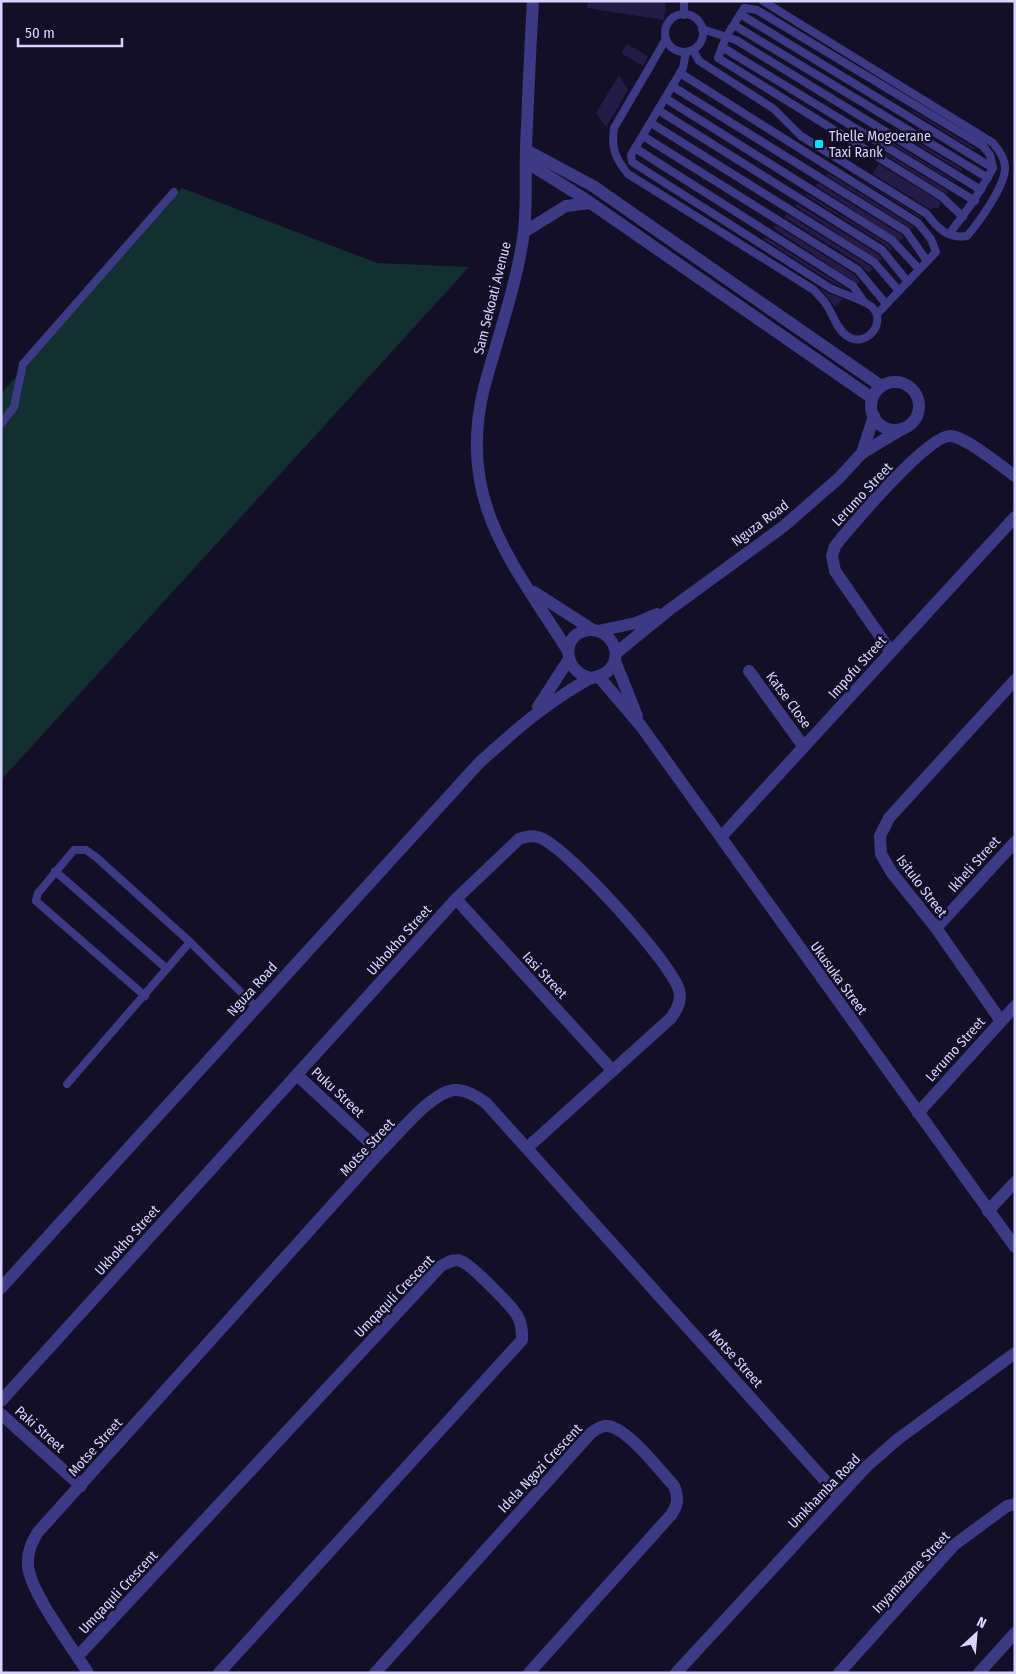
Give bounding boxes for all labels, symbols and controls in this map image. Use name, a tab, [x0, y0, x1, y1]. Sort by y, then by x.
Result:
scale bar	[18, 15, 121, 47]
text: 50 m	[25, 24, 55, 42]
place label: Thelle Mogoerane Taxi Rank	[829, 128, 931, 161]
marker: Thelle Mogoerane Taxi Rank	[813, 138, 825, 150]
street label: Sam Sekoati Avenue	[470, 240, 515, 356]
street label: Lerumo Street	[829, 459, 896, 530]
street label: Nguza Road	[729, 497, 792, 550]
street label: Impofu Street	[825, 632, 890, 702]
street label: Katse Close	[762, 669, 815, 732]
street label: Ikheli Street	[945, 833, 1004, 896]
street label: Isitulo Street	[893, 852, 951, 921]
street label: Ukhokho Street	[363, 901, 436, 979]
street label: Ukusuka Street	[806, 938, 871, 1018]
street label: Iasi Street	[519, 948, 571, 1003]
street label: Nguza Road	[224, 959, 281, 1020]
street label: Lerumo Street	[922, 1013, 989, 1085]
street label: Puku Street	[308, 1064, 368, 1121]
street label: Motse Street	[336, 1115, 399, 1180]
street label: Ukhokho Street	[91, 1201, 164, 1279]
street label: Umqaquli Crescent	[351, 1251, 438, 1341]
street label: Motse Street	[705, 1326, 766, 1391]
street label: Paki Street	[11, 1403, 68, 1456]
street label: Motse Street	[65, 1414, 126, 1480]
street label: Idela Ngozi Crescent	[495, 1420, 586, 1516]
street label: Umkhamba Road	[785, 1451, 864, 1532]
street label: Inyamazane Street	[869, 1528, 954, 1617]
street label: Umqaquli Crescent	[75, 1547, 162, 1637]
north arrow	[951, 1609, 1001, 1659]
text: N	[974, 1613, 989, 1632]

